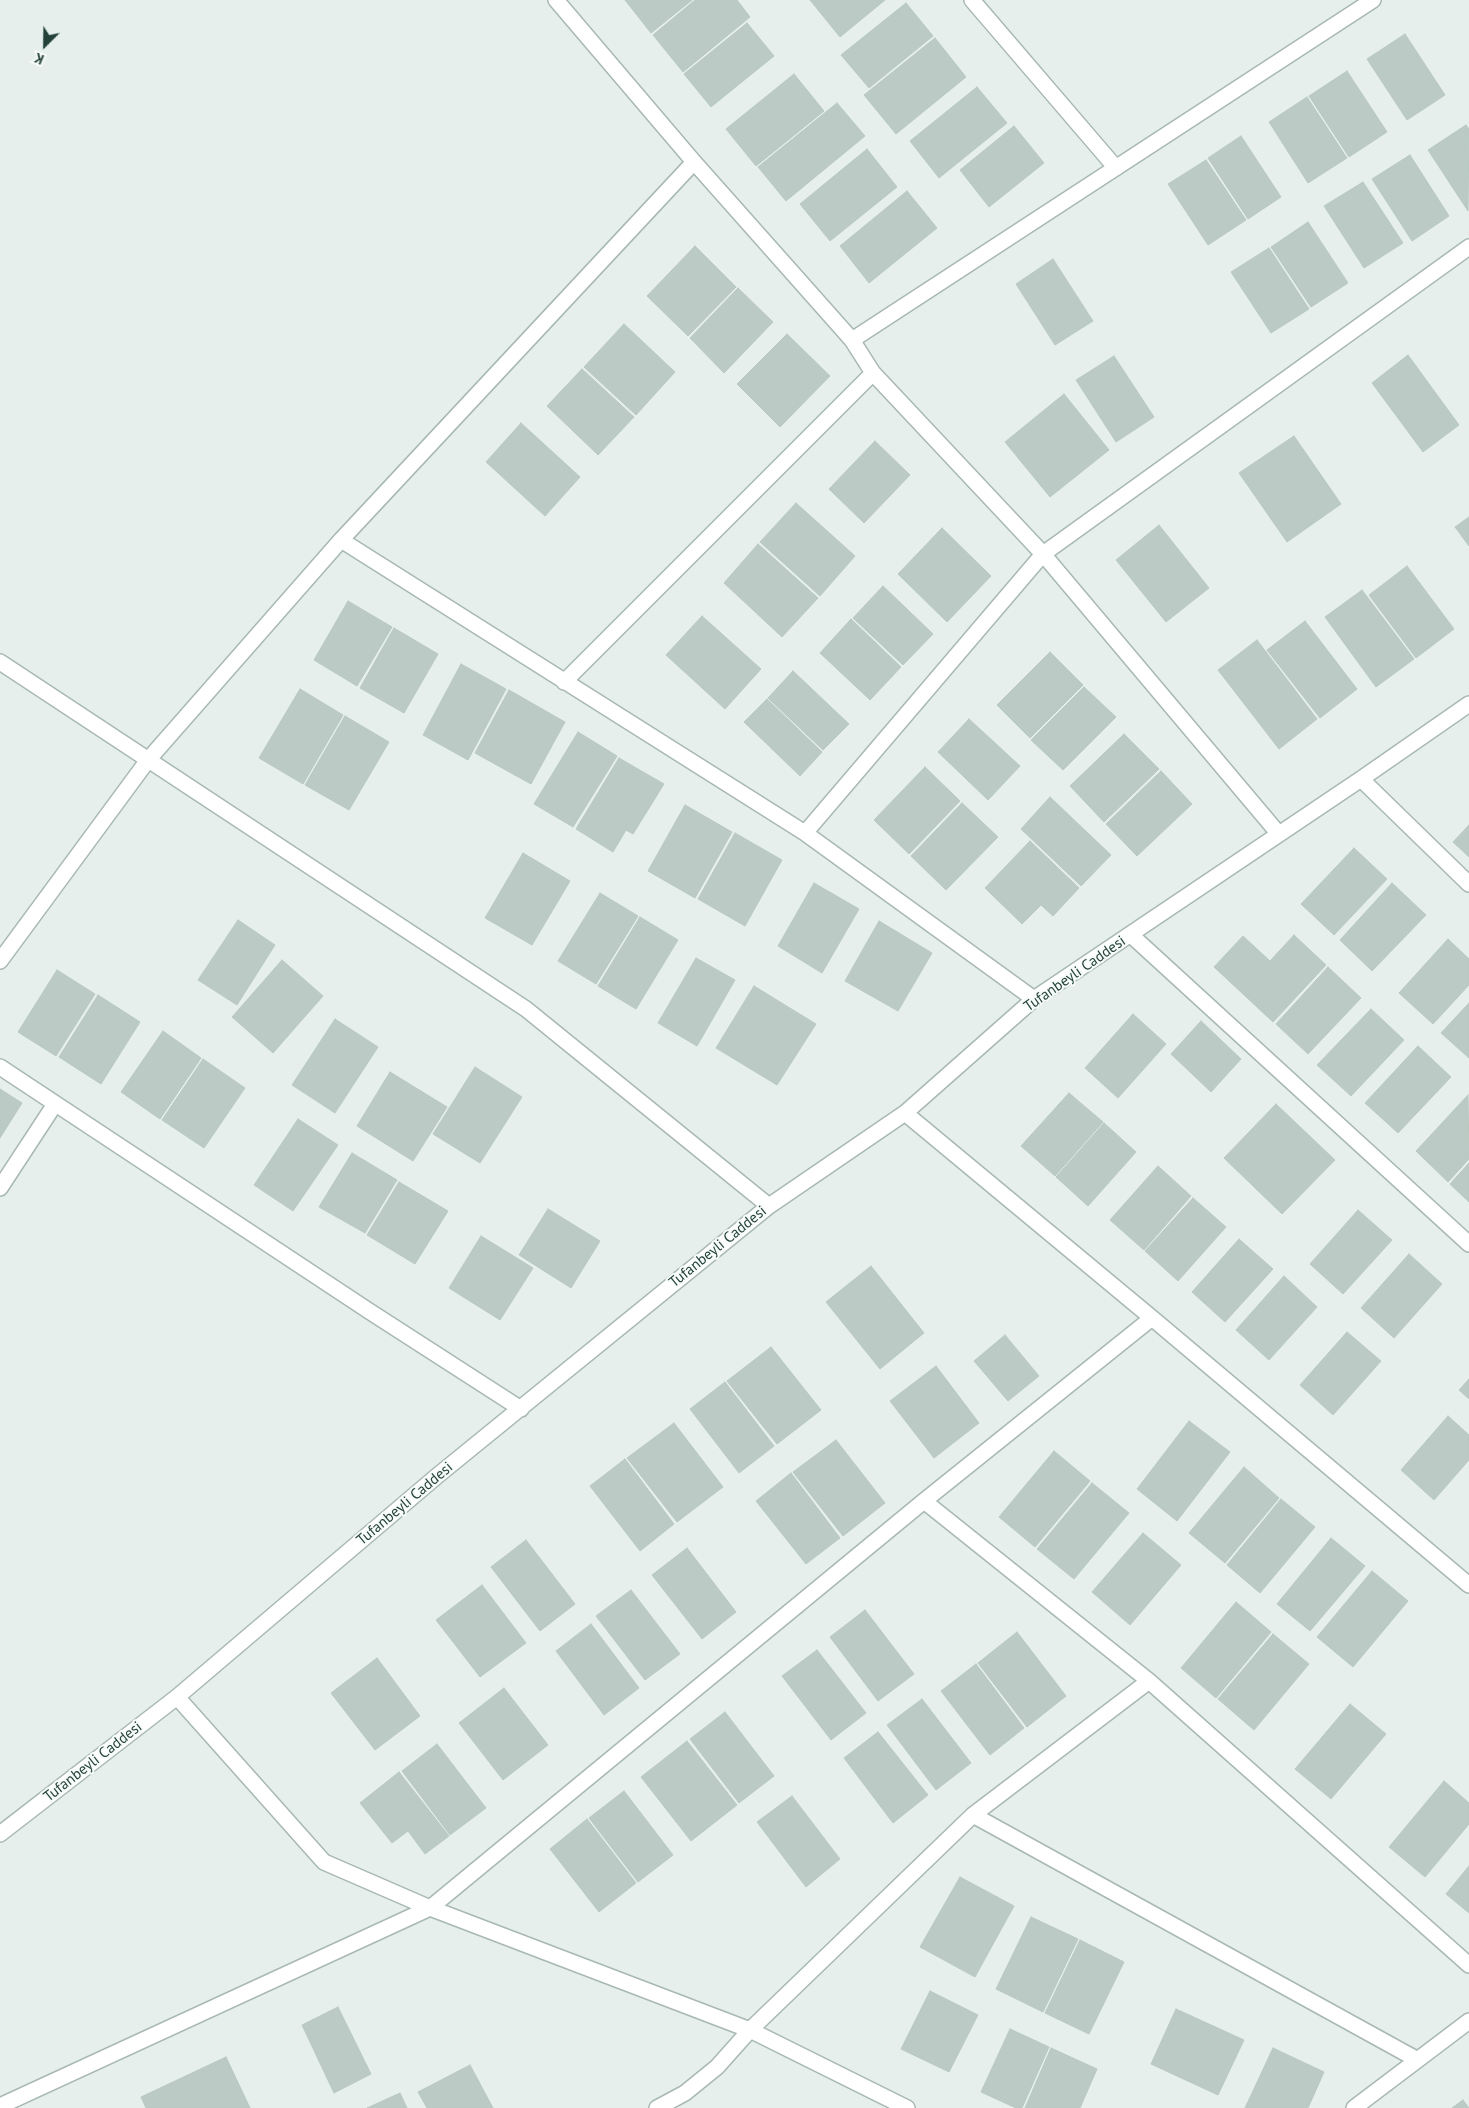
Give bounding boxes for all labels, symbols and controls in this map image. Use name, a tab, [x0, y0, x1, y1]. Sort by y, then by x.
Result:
north arrow	[20, 20, 70, 70]
text: K	[32, 49, 47, 69]
street label: Tufanbeyli Caddesi	[1021, 932, 1129, 1016]
street label: Tufanbeyli Caddesi	[666, 1202, 770, 1292]
street label: Tufanbeyli Caddesi	[353, 1459, 457, 1549]
street label: Tufanbeyli Caddesi	[40, 1718, 146, 1806]

